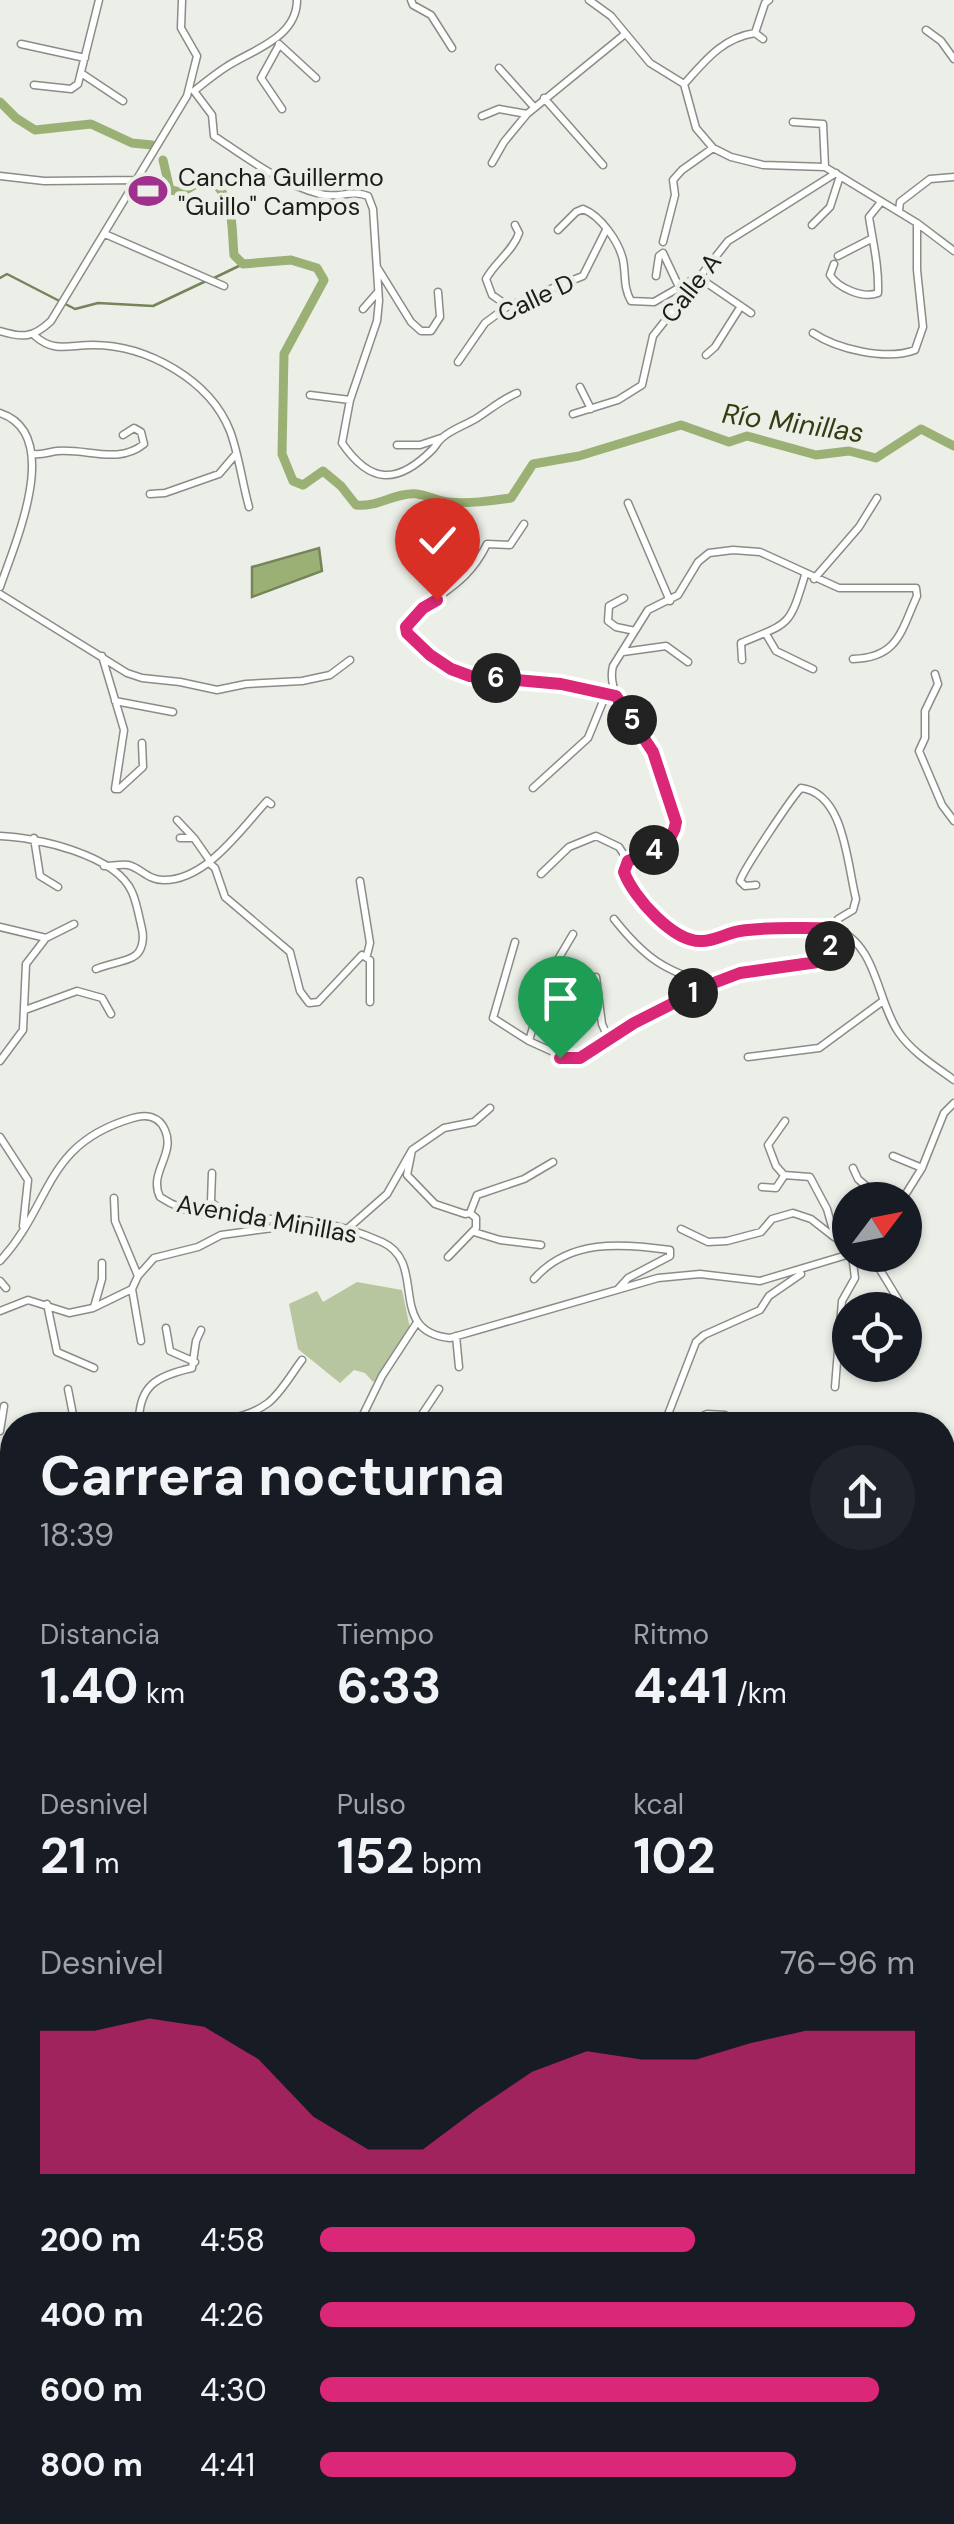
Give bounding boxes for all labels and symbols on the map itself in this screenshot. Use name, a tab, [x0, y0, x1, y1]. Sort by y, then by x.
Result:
place label: Cancha Guillermo "Guillo" Campos	[178, 161, 384, 223]
sports icon: Cancha Guillermo "Guillo" Campos	[127, 170, 169, 212]
street label: Calle A	[653, 246, 729, 330]
street label: Calle D	[492, 266, 580, 330]
water label: Río Minillas	[720, 395, 866, 451]
pin	[395, 498, 480, 601]
pin: 6	[471, 653, 521, 703]
pin: 5	[607, 695, 657, 745]
pin: 4	[629, 825, 679, 875]
pin: 2	[805, 921, 855, 971]
pin	[518, 956, 603, 1059]
pin: 1	[668, 968, 718, 1018]
north arrow	[832, 1182, 922, 1272]
street label: Avenida Minillas	[174, 1187, 360, 1251]

